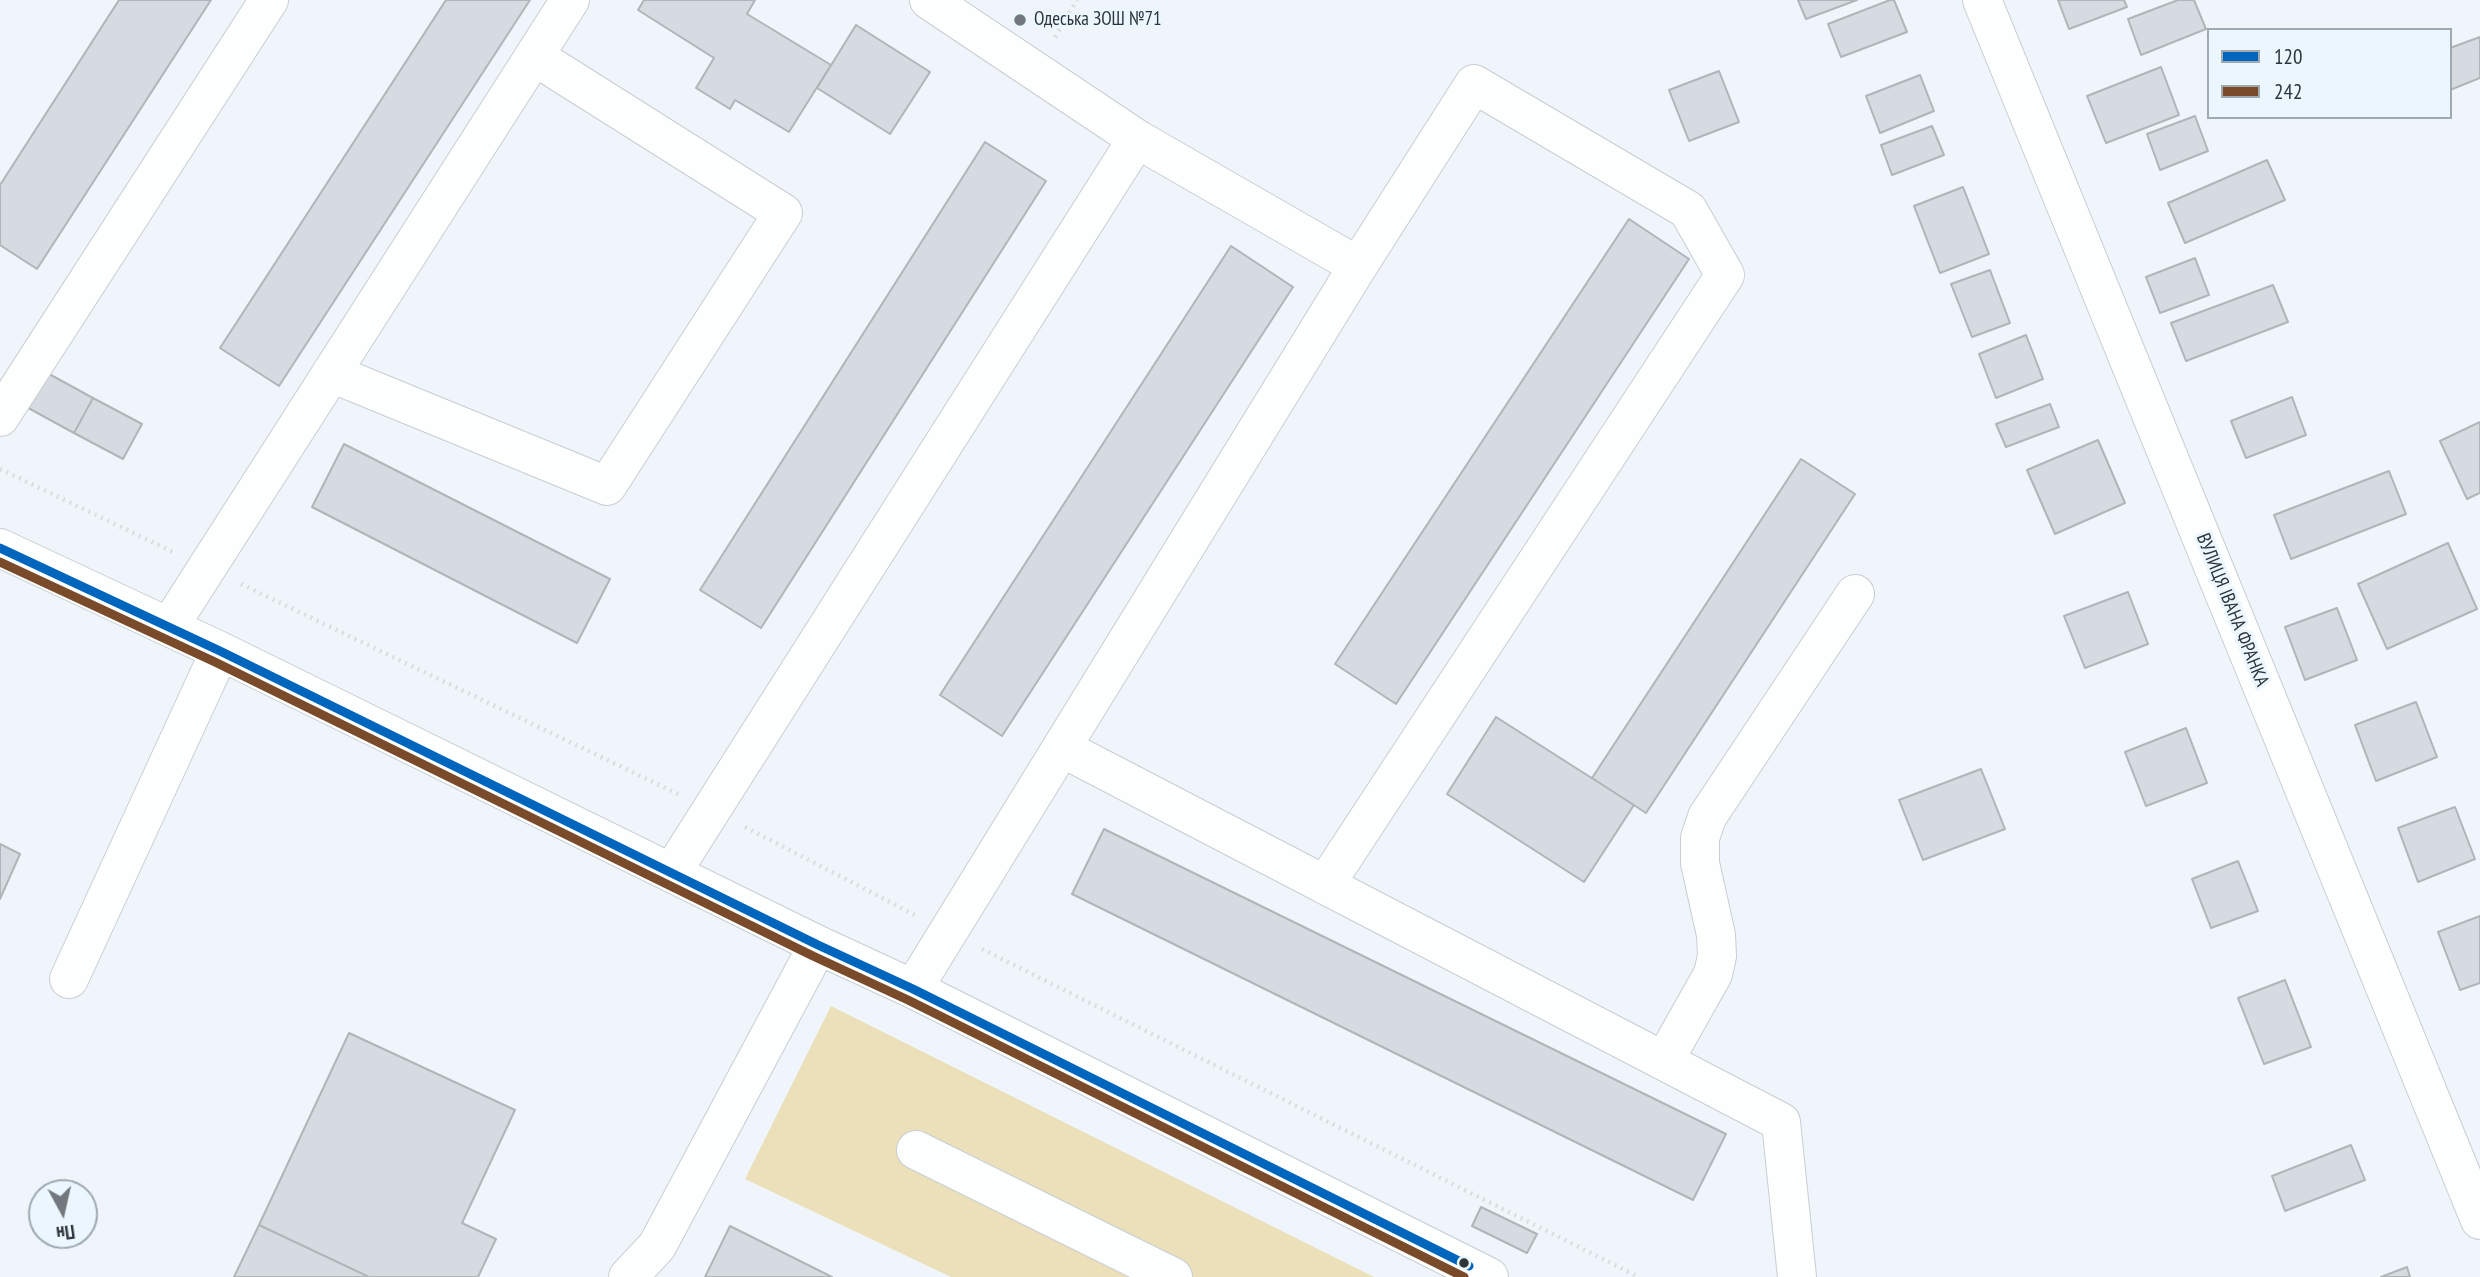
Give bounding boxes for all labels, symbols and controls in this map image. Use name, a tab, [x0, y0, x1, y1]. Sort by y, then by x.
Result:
place label: Одеська ЗОШ №71	[1034, 9, 1162, 31]
marker: Одеська ЗОШ №71	[1012, 12, 1028, 28]
legend	[2207, 28, 2452, 119]
text: 120	[2274, 43, 2302, 70]
text: 242	[2274, 78, 2302, 105]
street label: ВУЛИЦЯ ІВАНА ФРАНКА	[2191, 530, 2273, 690]
north arrow	[28, 1179, 98, 1249]
text: Пн	[55, 1220, 76, 1246]
unlabelled marker	[1457, 1256, 1471, 1270]

